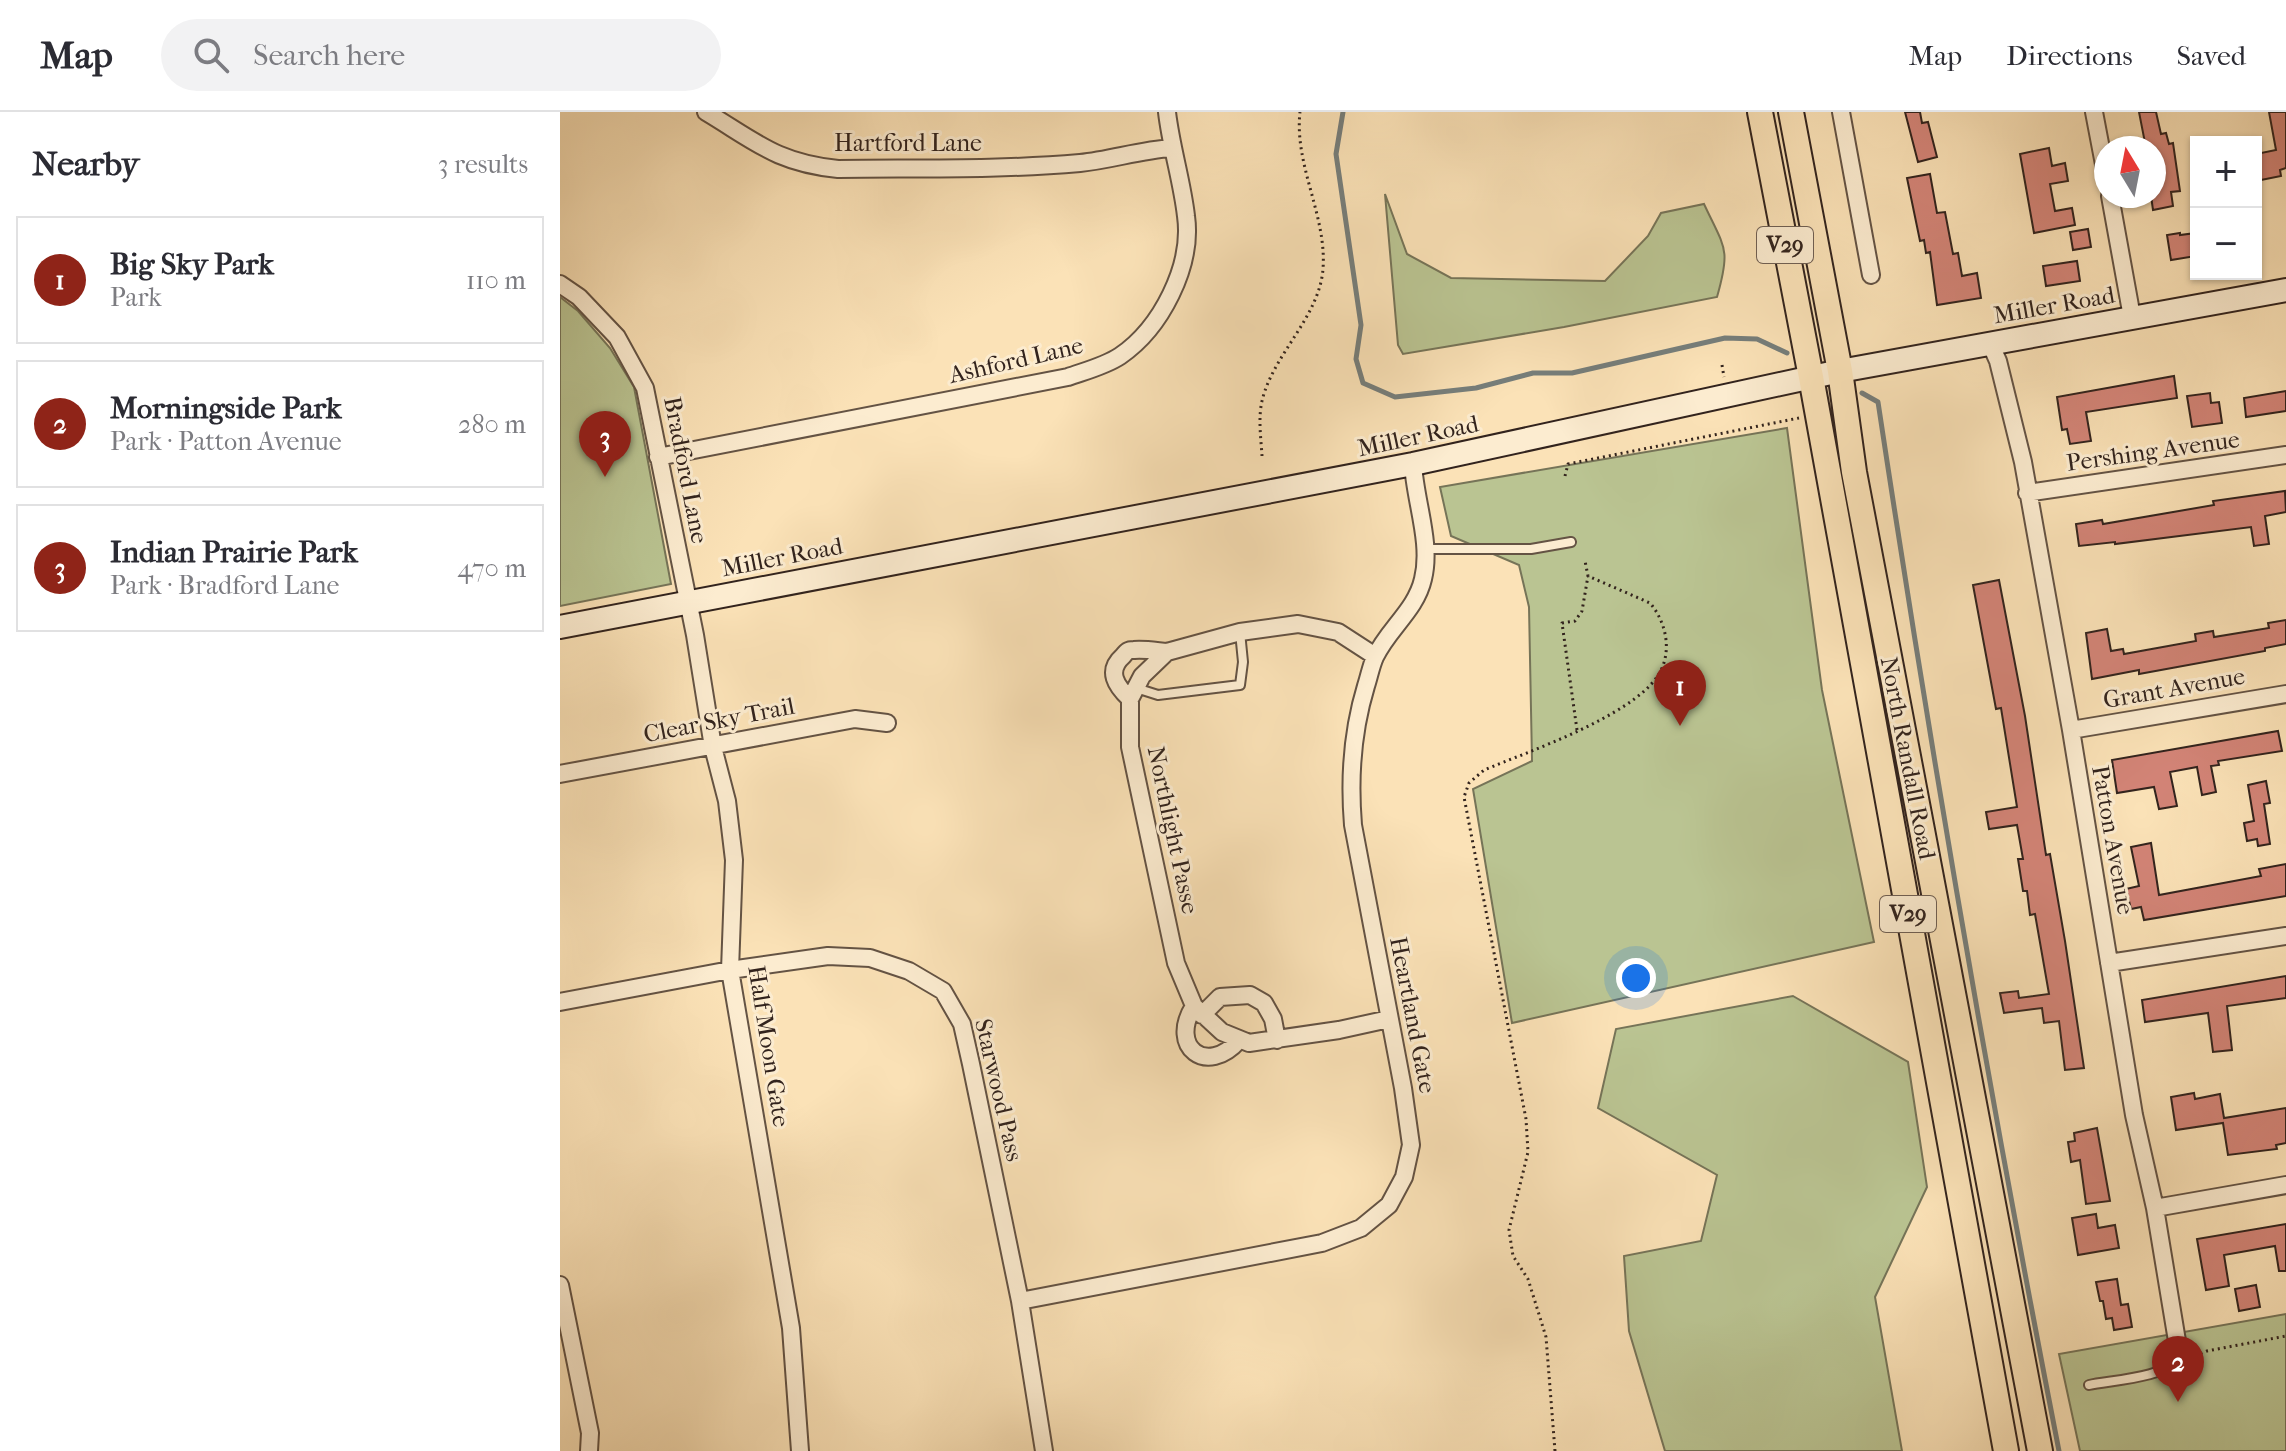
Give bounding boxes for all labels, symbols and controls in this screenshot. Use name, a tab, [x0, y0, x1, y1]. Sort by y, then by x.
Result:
search box	[161, 19, 721, 91]
text: Map	[40, 33, 113, 78]
icon: search	[189, 33, 233, 77]
text: Search here	[253, 38, 405, 73]
text: Map	[1909, 39, 1962, 72]
text: Directions	[2006, 39, 2133, 72]
text: Saved	[2177, 39, 2246, 72]
street label: Hartford Lane	[834, 129, 982, 157]
north arrow	[2094, 136, 2166, 208]
map controls	[2190, 136, 2262, 280]
button: +	[2190, 136, 2262, 208]
text: Nearby	[32, 144, 139, 184]
text: 3 results	[438, 149, 528, 180]
button: −	[2190, 208, 2262, 280]
road number: V29	[1757, 227, 1813, 263]
text: Big Sky Park	[110, 247, 274, 282]
text: 1	[55, 265, 65, 296]
text: 110 m	[466, 265, 526, 296]
street label: Miller Road	[1991, 280, 2118, 329]
text: Park	[110, 282, 162, 313]
street label: Ashford Lane	[945, 331, 1086, 389]
text: Morningside Park	[110, 391, 342, 426]
street label: Bradford Lane	[658, 394, 714, 546]
text: 2	[53, 409, 67, 440]
text: 280 m	[458, 409, 526, 440]
street label: Miller Road	[1355, 409, 1482, 462]
pin: 3	[579, 411, 631, 477]
street label: Pershing Avenue	[2065, 425, 2242, 477]
text: Park · Patton Avenue	[110, 426, 342, 457]
street label: Miller Road	[719, 531, 846, 582]
text: Indian Prairie Park	[110, 535, 358, 570]
text: 3	[55, 553, 65, 584]
text: 470 m	[457, 553, 526, 584]
text: Park · Bradford Lane	[110, 570, 339, 601]
street label: North Randall Road	[1875, 654, 1942, 863]
pin: 1	[1654, 660, 1706, 726]
street label: Grant Avenue	[2101, 662, 2247, 714]
street label: Clear Sky Trail	[641, 692, 797, 748]
street label: Northlight Passe	[1142, 744, 1204, 916]
street label: Patton Avenue	[2086, 763, 2140, 917]
road number: V29	[1880, 896, 1936, 932]
street label: Heartland Gate	[1384, 934, 1442, 1096]
your location	[1616, 958, 1656, 998]
street label: Half Moon Gate	[742, 963, 796, 1129]
street label: Starwood Pass	[969, 1016, 1029, 1164]
pin: 2	[2152, 1336, 2204, 1402]

